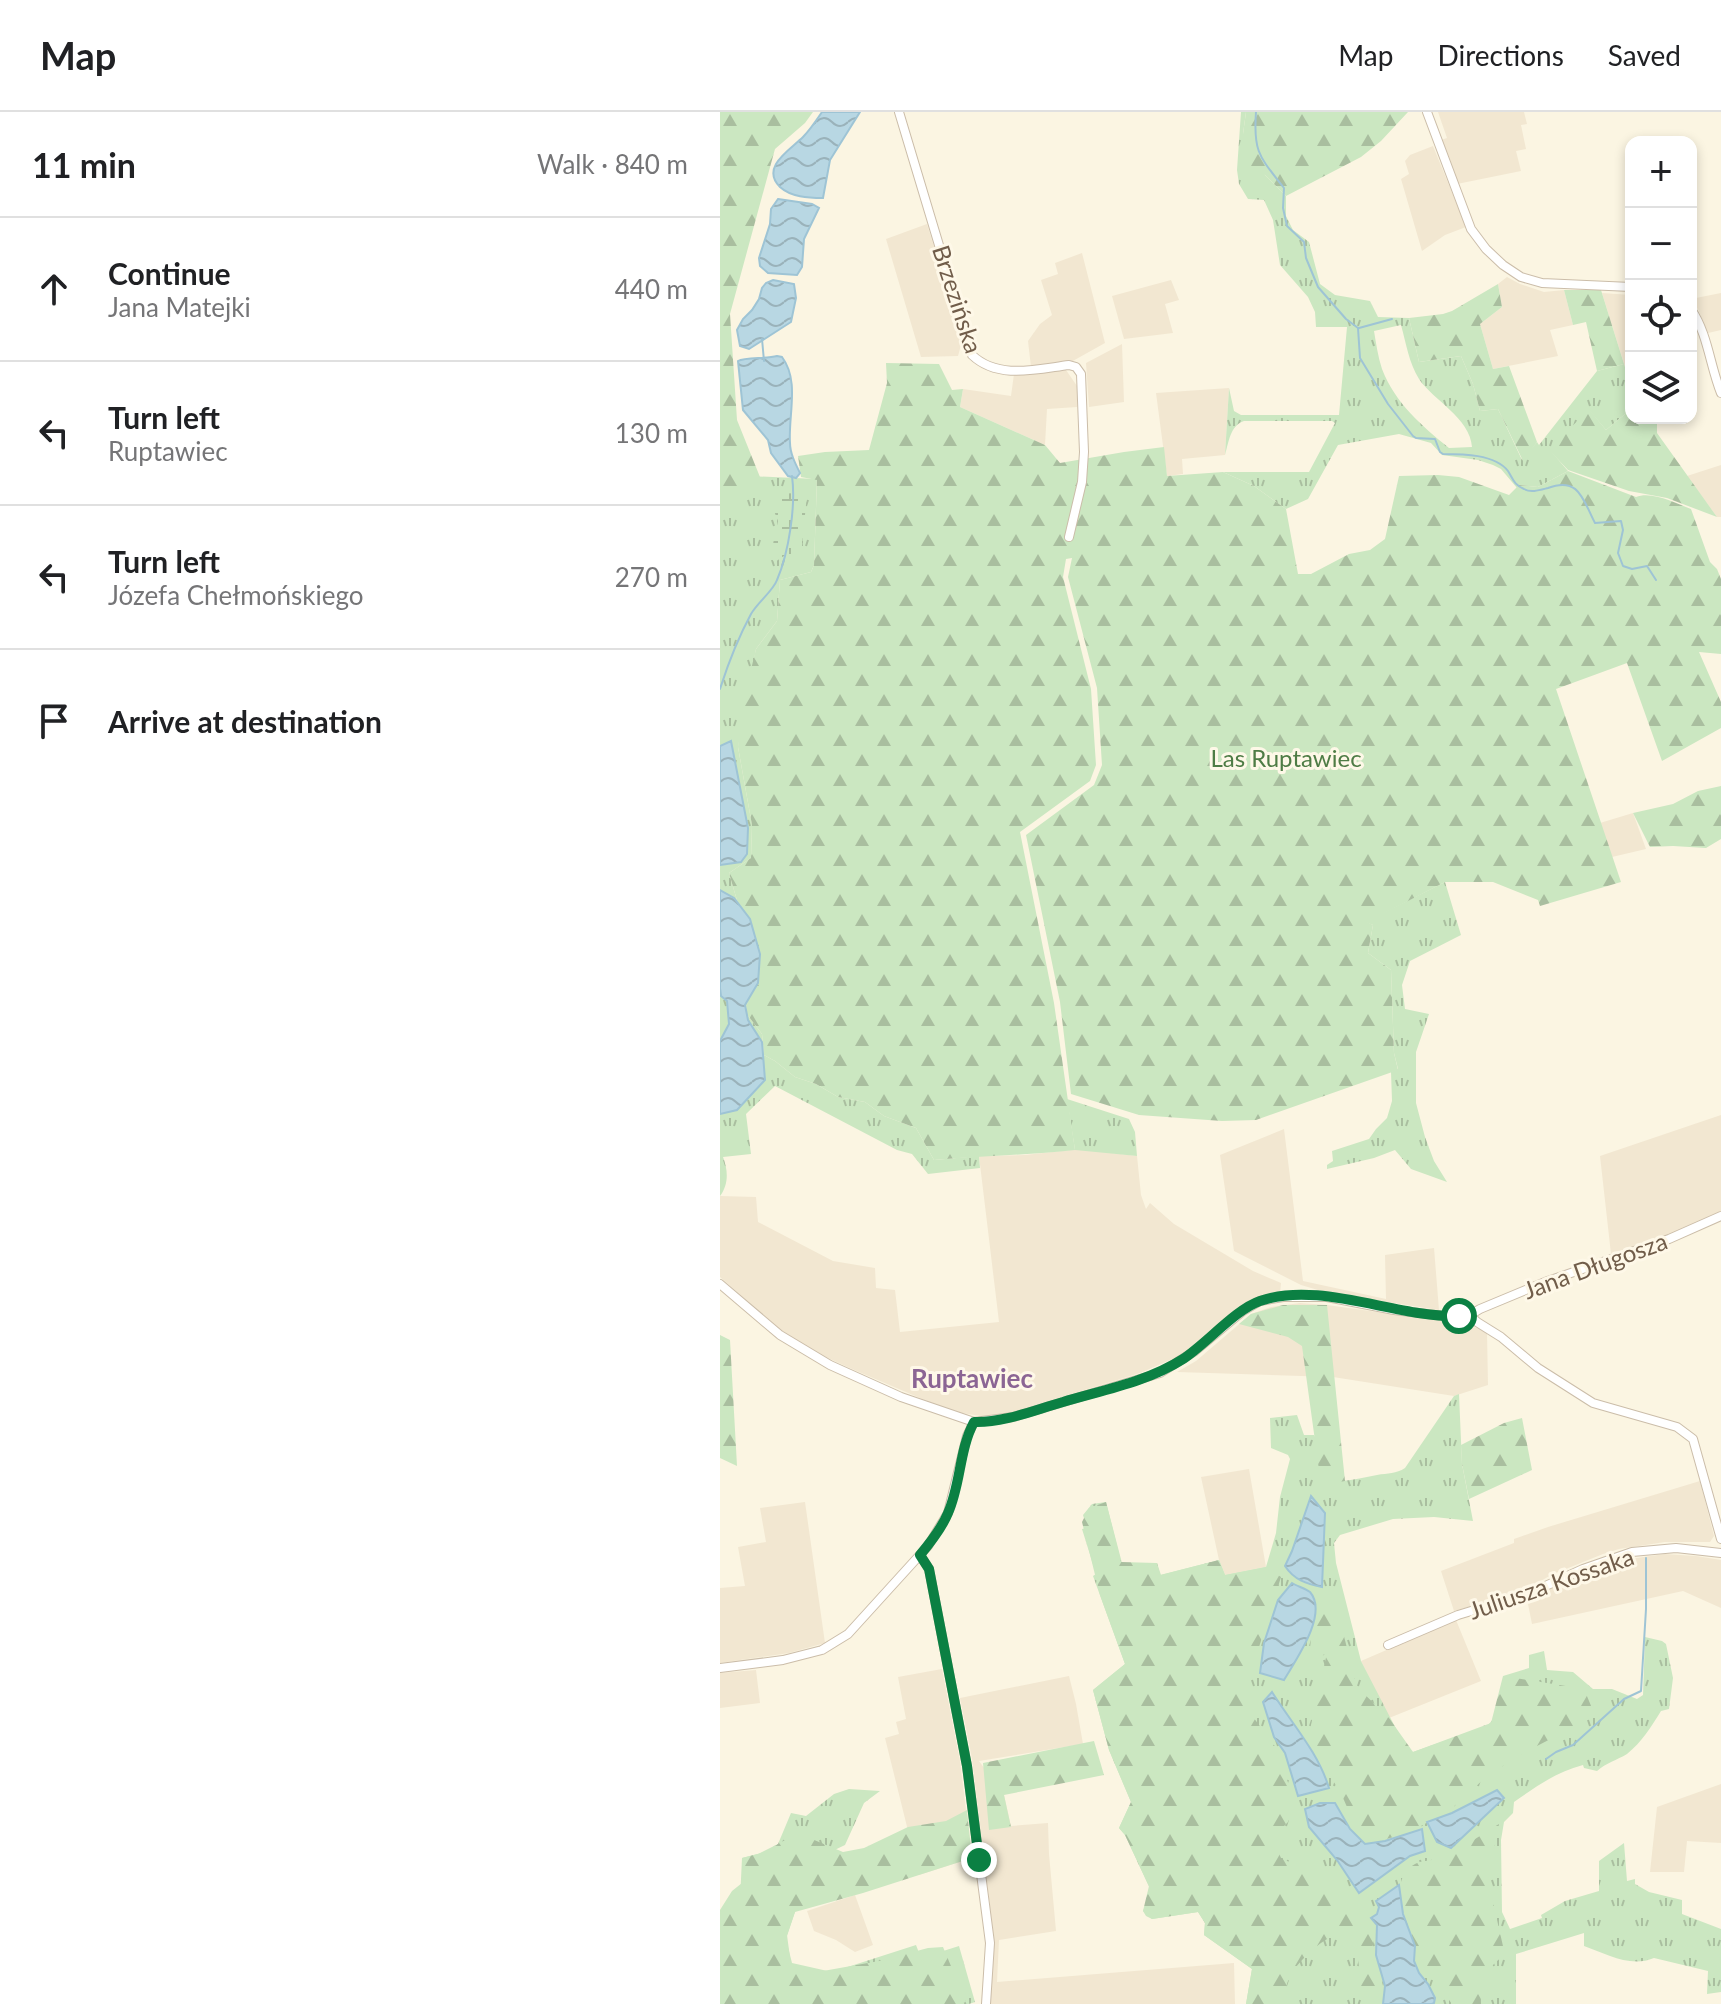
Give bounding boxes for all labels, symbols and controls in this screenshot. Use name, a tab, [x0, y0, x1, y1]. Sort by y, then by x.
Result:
text: Map	[40, 32, 116, 78]
text: Map	[1338, 38, 1393, 72]
text: Directions	[1437, 38, 1564, 72]
text: Saved	[1608, 38, 1681, 72]
map controls	[1625, 136, 1697, 424]
button: +	[1625, 136, 1697, 208]
text: 11 min	[32, 144, 136, 185]
text: Walk · 840 m	[537, 148, 688, 180]
button: −	[1625, 208, 1697, 280]
street label: Brzezińska	[927, 241, 989, 357]
text: Continue	[108, 255, 231, 291]
icon: ahead	[32, 267, 76, 311]
text: 440 m	[615, 273, 688, 305]
button: locate	[1625, 280, 1697, 352]
text: Jana Matejki	[108, 291, 251, 323]
button: layers	[1625, 352, 1697, 424]
text: Turn left	[108, 399, 220, 435]
icon: left	[32, 411, 76, 455]
text: 130 m	[615, 417, 688, 449]
text: Ruptawiec	[108, 435, 228, 467]
text: Turn left	[108, 543, 220, 579]
icon: left	[32, 555, 76, 599]
text: 270 m	[615, 561, 688, 593]
text: Józefa Chełmońskiego	[108, 579, 363, 611]
icon: arrive	[32, 699, 76, 743]
text: Arrive at destination	[108, 703, 382, 739]
park label: Las Ruptawiec	[1210, 743, 1362, 772]
street label: Jana Długosza	[1519, 1226, 1671, 1304]
route start	[1441, 1298, 1477, 1334]
district label: Ruptawiec	[911, 1362, 1034, 1394]
street label: Juliusza Kossaka	[1465, 1541, 1637, 1625]
route end	[961, 1842, 997, 1878]

